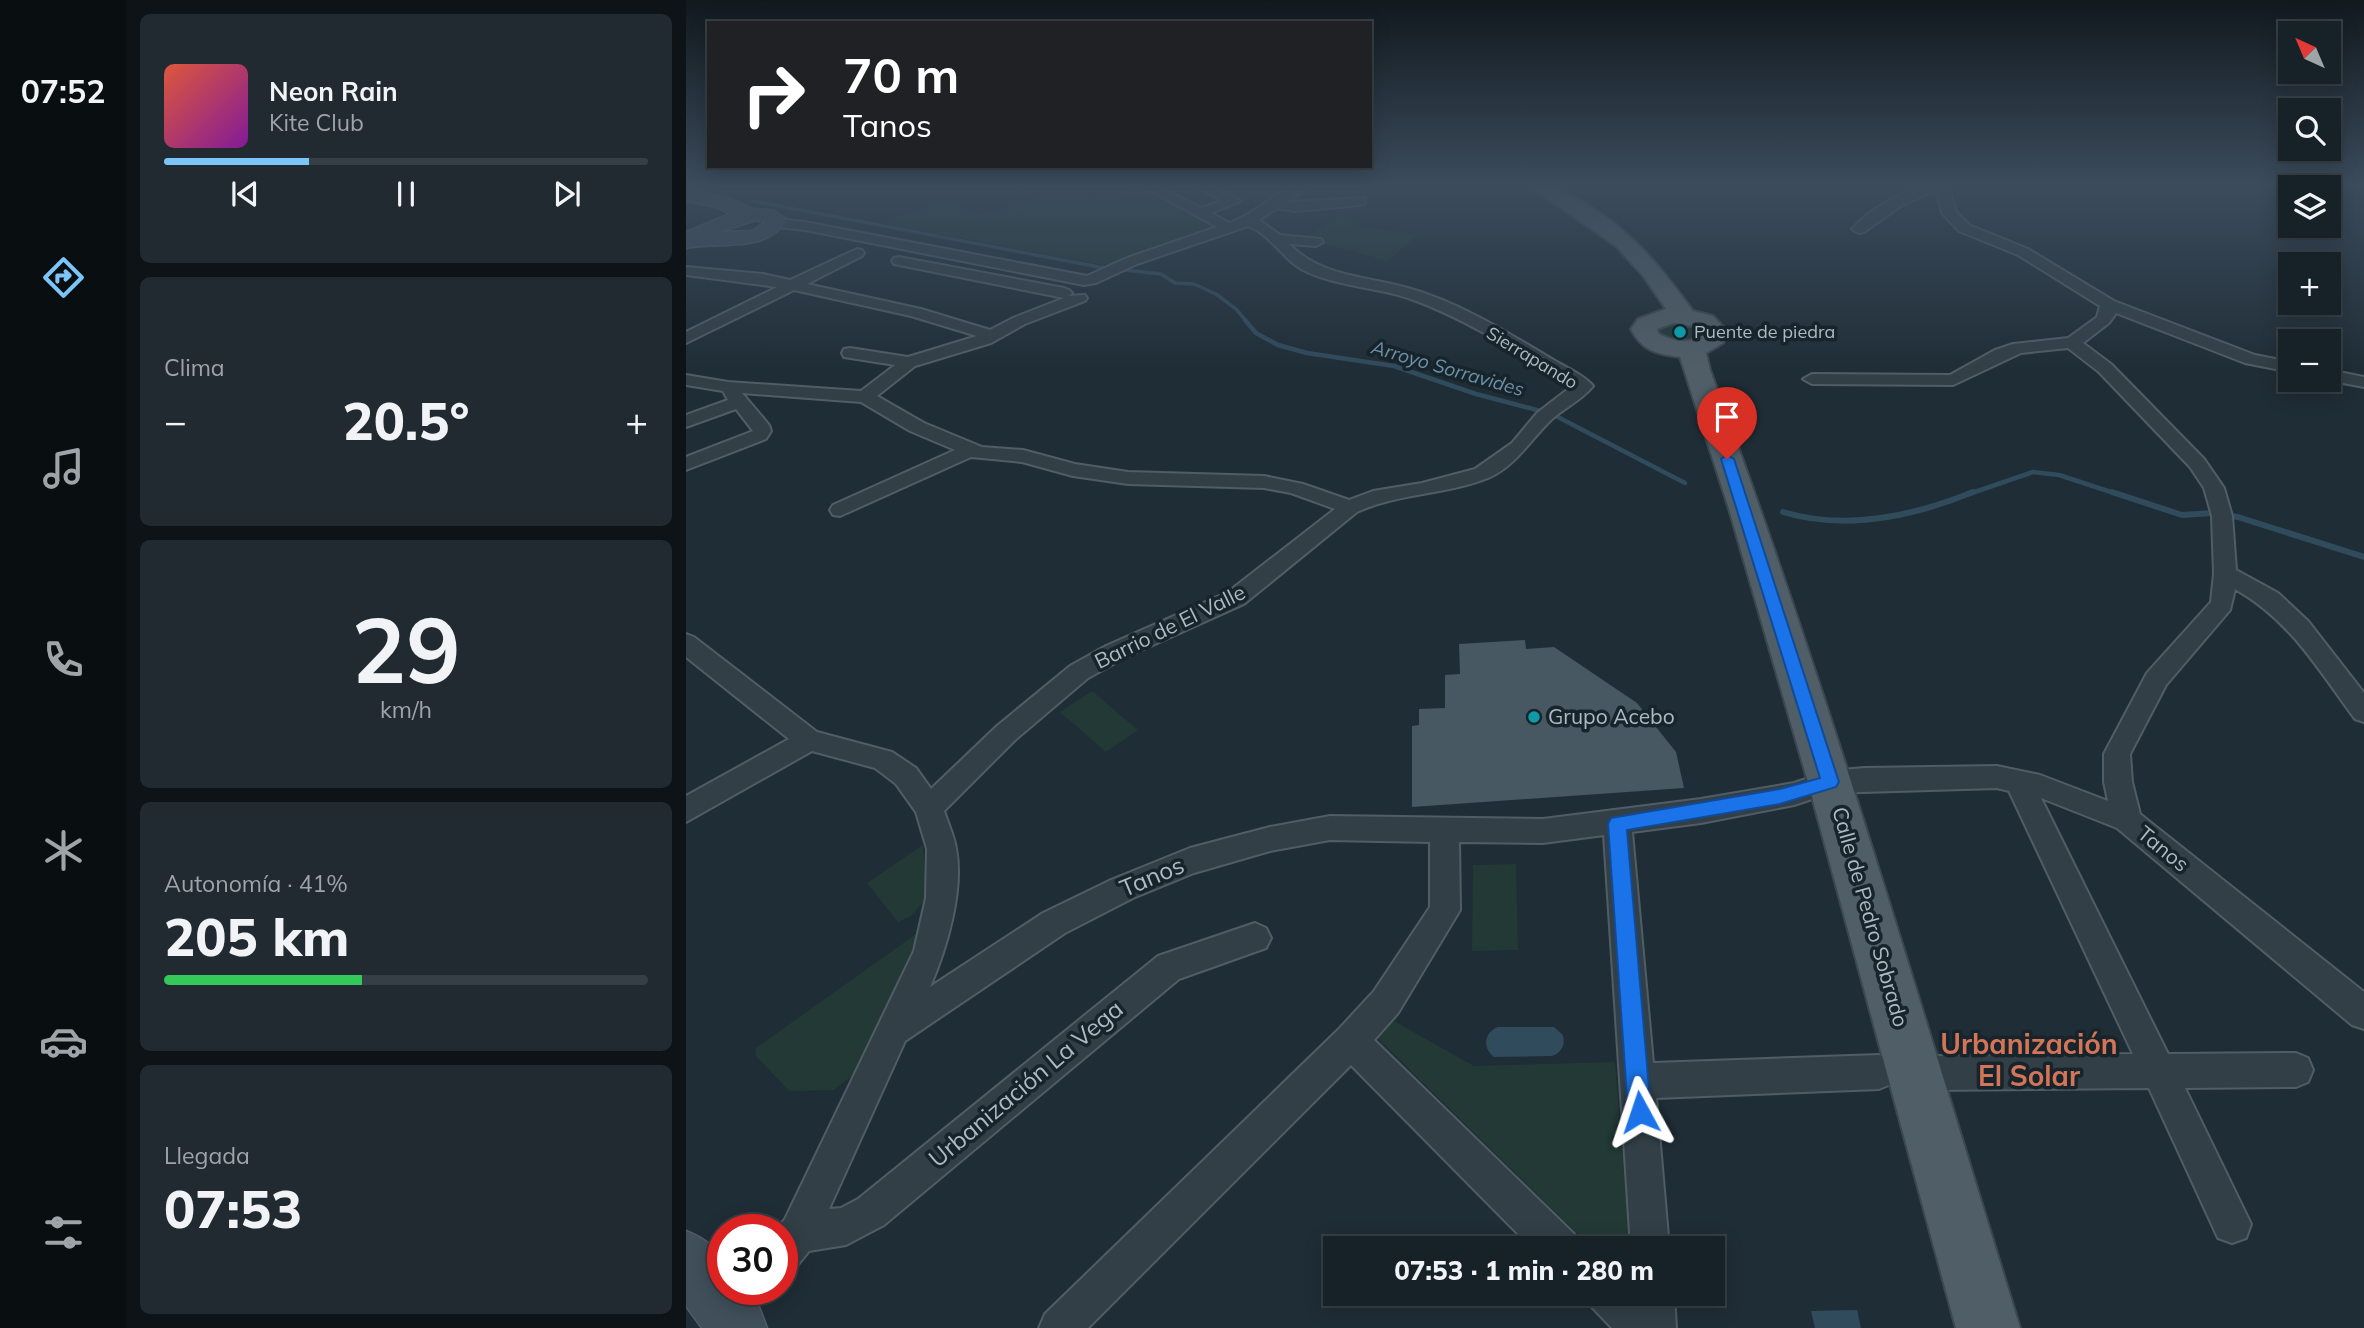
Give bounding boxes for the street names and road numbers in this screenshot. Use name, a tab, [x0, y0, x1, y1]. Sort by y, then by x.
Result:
street label: Sierrapando	[1482, 321, 1582, 394]
street label: Barrio de El Valle	[1090, 578, 1249, 674]
street label: Calle de Pedro Sobrado	[1827, 804, 1915, 1030]
street label: Tanos	[2133, 820, 2195, 877]
street label: Tanos	[1115, 849, 1188, 903]
street label: Urbanización La Vega	[922, 993, 1129, 1173]

